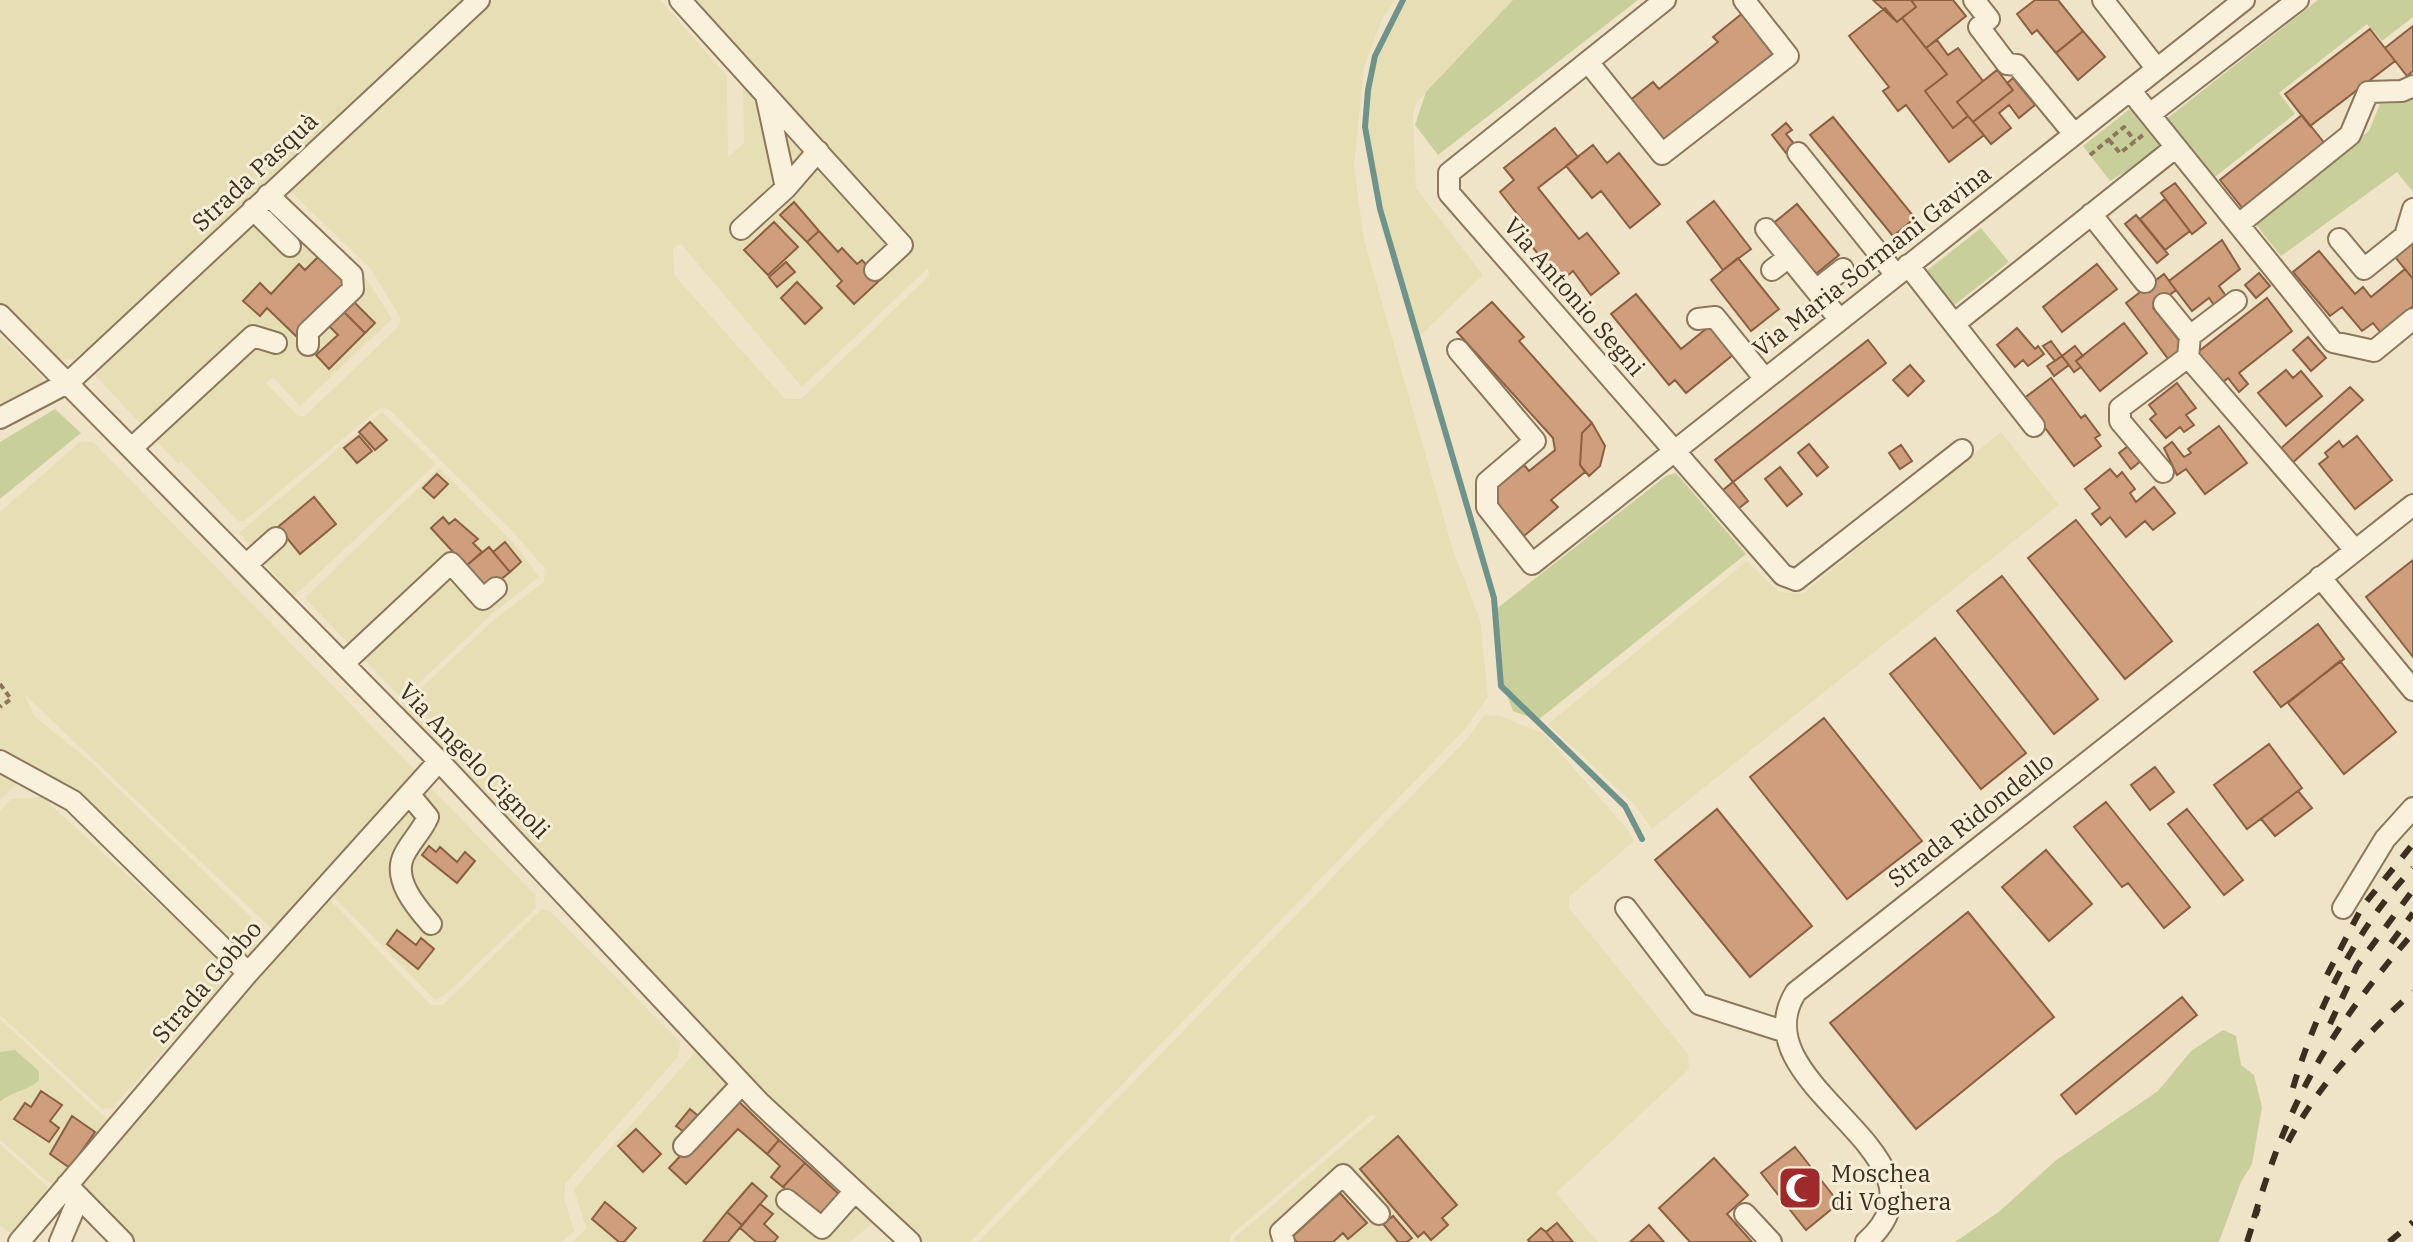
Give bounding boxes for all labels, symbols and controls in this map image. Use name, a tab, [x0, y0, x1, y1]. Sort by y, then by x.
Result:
street label: Strada Pasquà	[184, 105, 324, 238]
street label: Via Maria Sormani Gavina	[1746, 157, 1997, 363]
street label: Via Antonio Segni	[1497, 210, 1653, 382]
street label: Via Angelo Cignoli	[392, 675, 558, 845]
street label: Strada Ridondello	[1881, 744, 2060, 894]
street label: Strada Gobbo	[144, 913, 268, 1050]
place label: Moschea di Voghera	[1831, 1157, 1952, 1217]
mosque icon: Moschea di Voghera	[1776, 1164, 1824, 1212]

